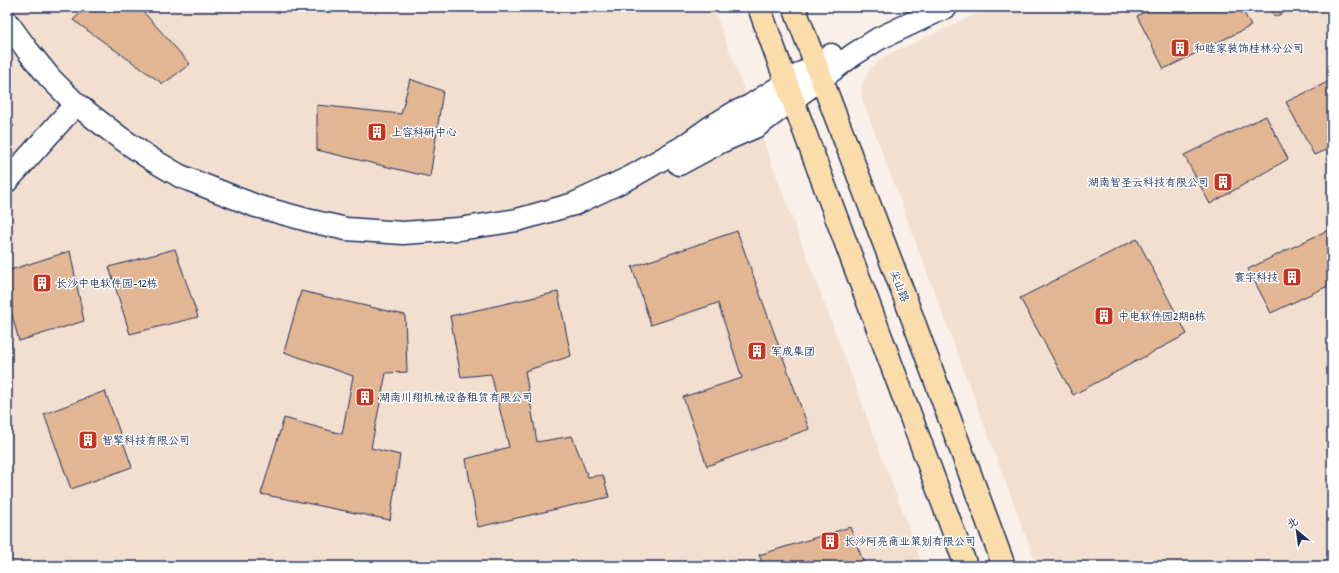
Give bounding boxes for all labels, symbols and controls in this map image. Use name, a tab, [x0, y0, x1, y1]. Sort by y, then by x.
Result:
building icon: 和睦家装饰桂林分公司	[1169, 37, 1191, 59]
place label: 和睦家装饰桂林分公司	[1194, 41, 1304, 55]
building icon: 上容科研中心	[366, 121, 388, 143]
place label: 上容科研中心	[391, 125, 457, 139]
building icon: 湖南智圣云科技有限公司	[1212, 171, 1234, 193]
place label: 湖南智圣云科技有限公司	[1088, 175, 1209, 189]
building icon: 寰宇科技	[1281, 266, 1303, 288]
street label: 尖山路	[888, 268, 912, 304]
place label: 寰宇科技	[1234, 270, 1278, 284]
building icon: 长沙中电软件园-12栋	[31, 272, 53, 294]
place label: 长沙中电软件园-12栋	[56, 276, 158, 290]
building icon: 中电软件园2期B栋	[1093, 305, 1115, 327]
place label: 中电软件园2期B栋	[1118, 309, 1206, 323]
building icon: 军成集团	[746, 340, 768, 362]
place label: 军成集团	[771, 344, 815, 358]
building icon: 湖南川翔机械设备租赁有限公司	[354, 386, 376, 408]
place label: 湖南川翔机械设备租赁有限公司	[379, 390, 533, 404]
building icon: 智擎科技有限公司	[77, 429, 99, 451]
place label: 智擎科技有限公司	[102, 433, 190, 447]
north arrow	[1277, 511, 1317, 551]
text: 北	[1284, 513, 1300, 531]
building icon: 长沙阿亮商业策划有限公司	[819, 530, 841, 552]
place label: 长沙阿亮商业策划有限公司	[844, 534, 976, 548]

